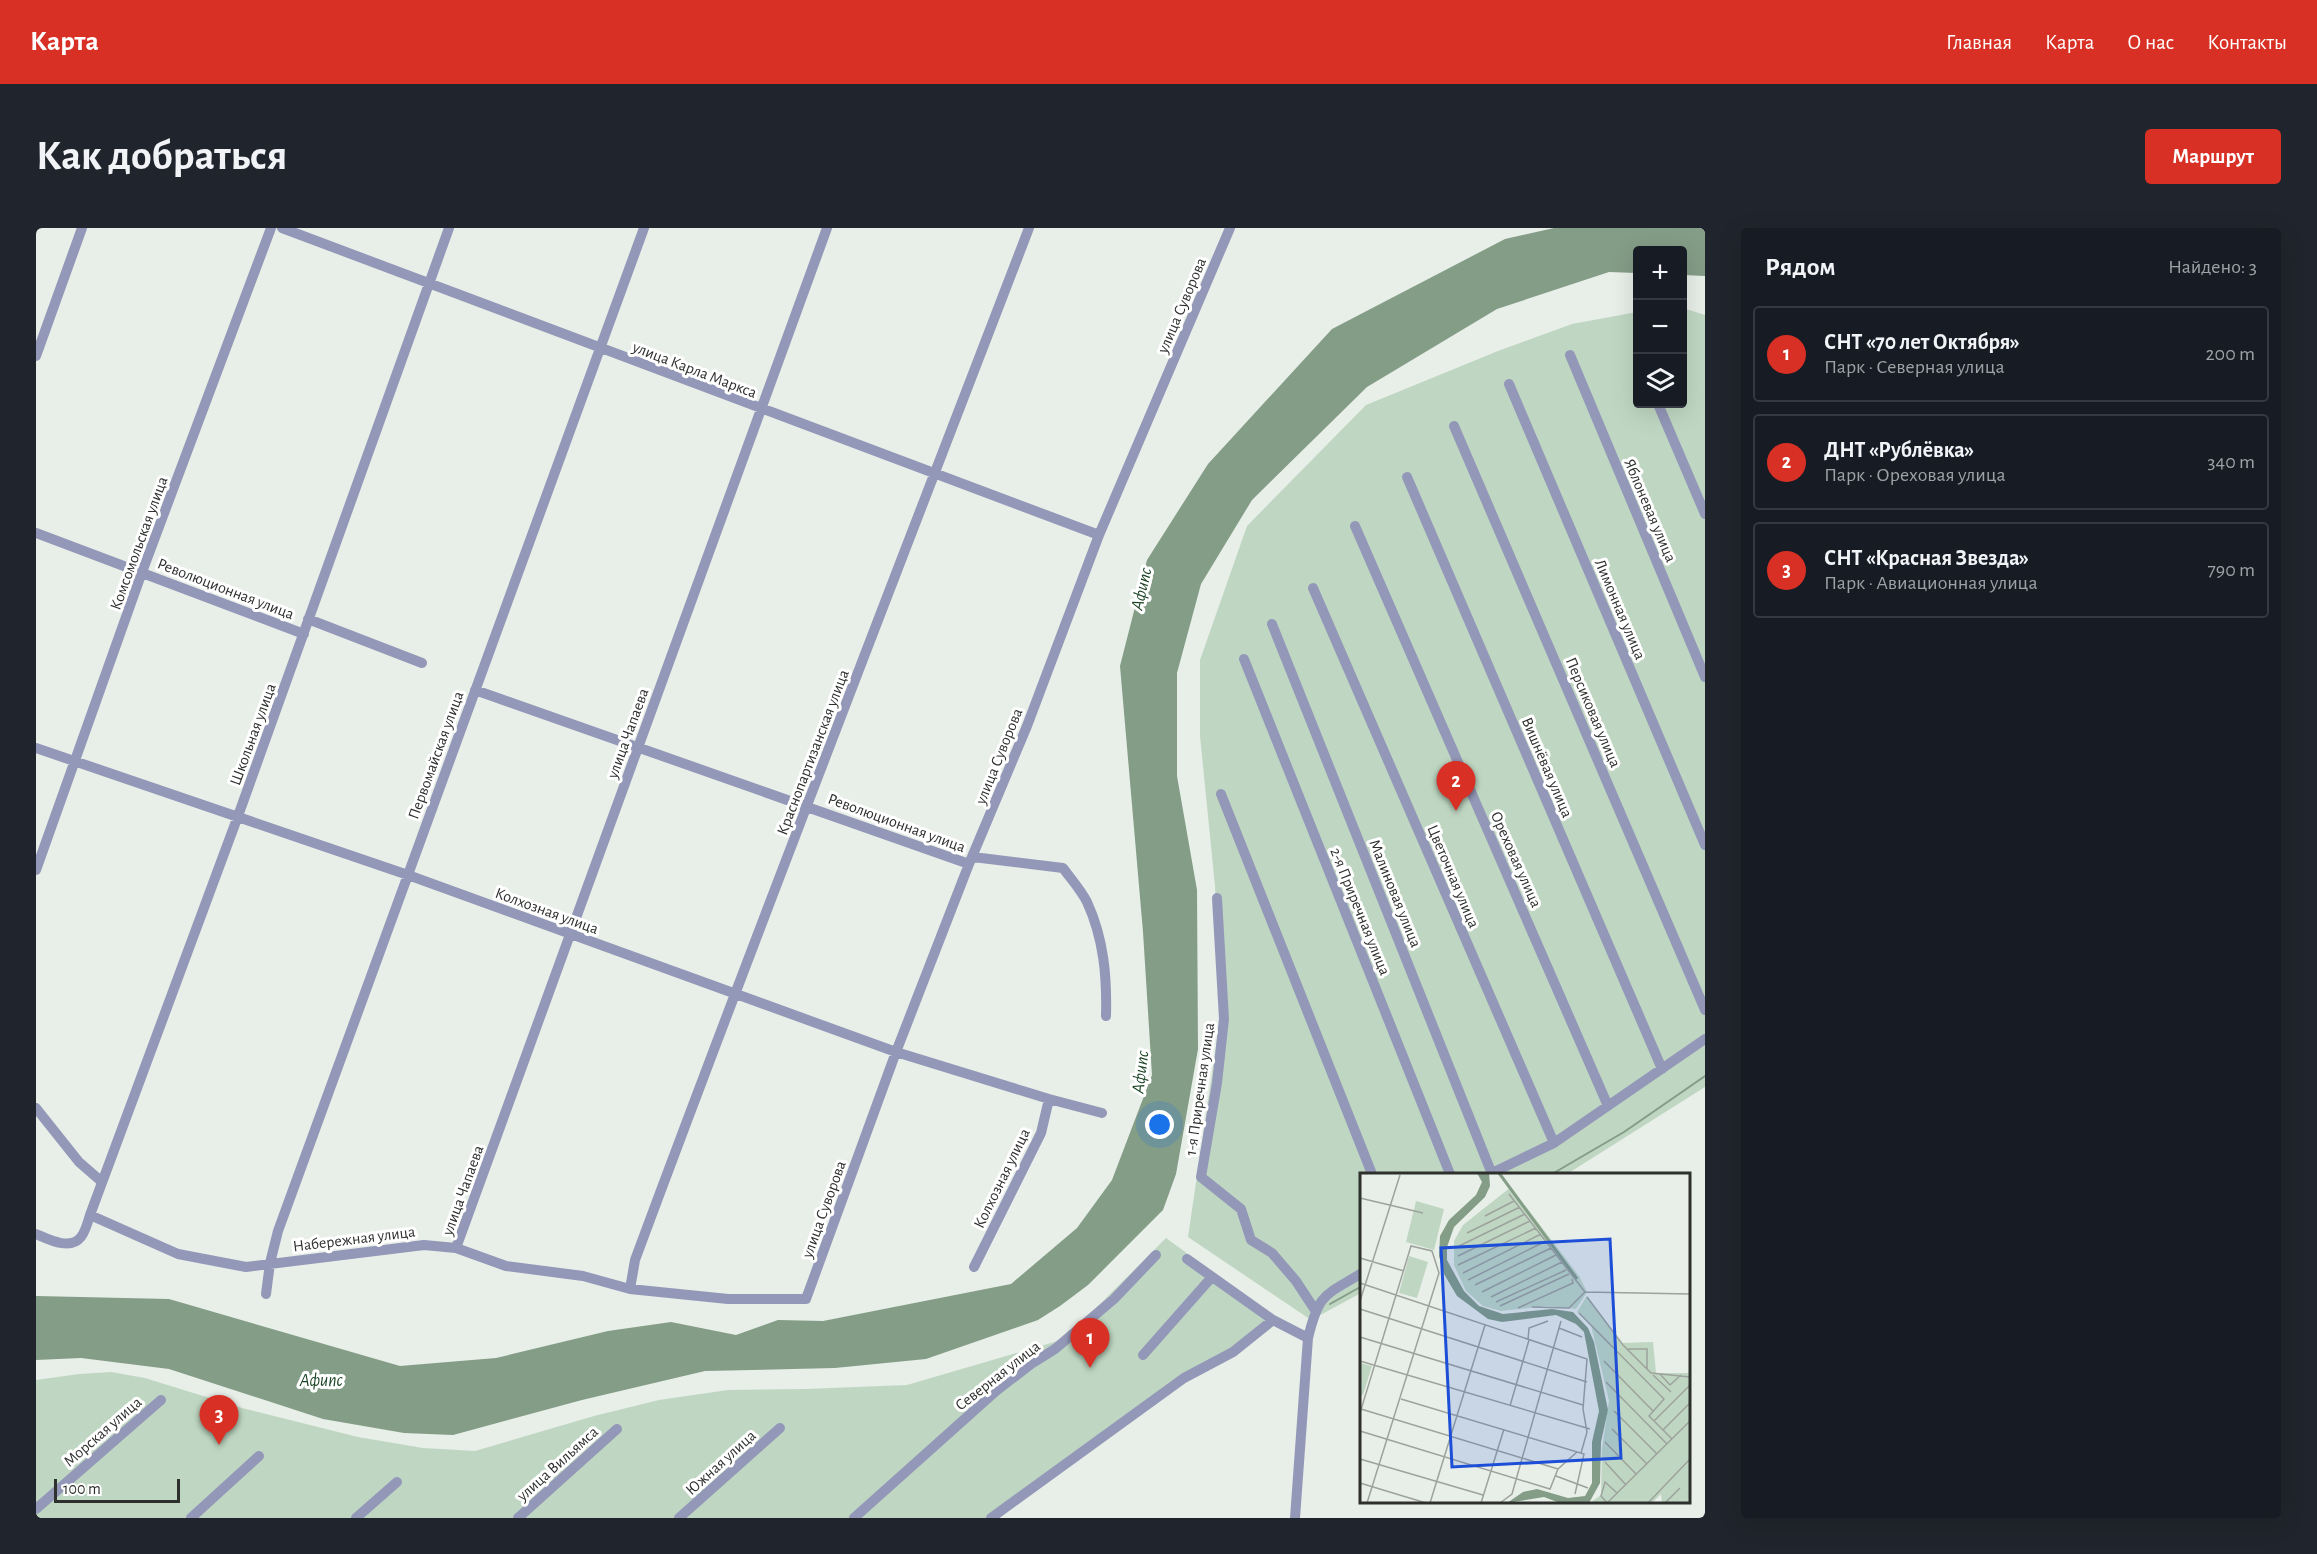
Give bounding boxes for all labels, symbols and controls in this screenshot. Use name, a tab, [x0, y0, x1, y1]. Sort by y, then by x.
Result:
text: Карта	[30, 28, 99, 56]
text: Главная	[1946, 32, 2012, 53]
text: Карта	[2045, 32, 2094, 53]
text: О нас	[2127, 32, 2174, 53]
text: Контакты	[2207, 32, 2287, 53]
button: Маршрут	[2145, 129, 2281, 184]
text: Как добраться	[36, 135, 287, 177]
map controls	[1633, 246, 1687, 408]
button: +	[1633, 246, 1687, 300]
text: Рядом	[1765, 254, 1836, 280]
street label: улица Суворова	[1154, 255, 1210, 357]
text: Найдено: 3	[2168, 257, 2257, 277]
button: −	[1633, 300, 1687, 354]
text: СНТ «70 лет Октября»	[1824, 331, 2020, 353]
street label: улица Карла Маркса	[629, 339, 759, 402]
text: 1	[1783, 344, 1790, 364]
text: 200 m	[2205, 344, 2255, 364]
button: layers	[1633, 354, 1687, 408]
text: Парк · Северная улица	[1824, 357, 2005, 377]
text: ДНТ «Рублёвка»	[1824, 439, 1974, 461]
text: 2	[1782, 452, 1791, 472]
text: 340 m	[2207, 452, 2255, 472]
street label: Яблоневая улица	[1620, 456, 1679, 565]
text: Парк · Ореховая улица	[1824, 465, 2006, 485]
street label: Комсомольская улица	[107, 475, 171, 612]
text: СНТ «Красная Звезда»	[1824, 547, 2029, 569]
street label: Революционная улица	[155, 555, 296, 623]
street label: Лимонная улица	[1591, 557, 1648, 662]
text: 3	[1782, 560, 1791, 580]
text: 790 m	[2207, 560, 2255, 580]
water label: Афипс	[1128, 565, 1156, 613]
text: Парк · Авиационная улица	[1824, 573, 2038, 593]
street label: Персиковая улица	[1562, 655, 1623, 770]
street label: Краснопартизанская улица	[774, 668, 853, 838]
street label: Школьная улица	[227, 681, 280, 788]
street label: улица Чапаева	[604, 686, 653, 782]
street label: Первомайская улица	[405, 689, 467, 822]
street label: улица Суворова	[972, 706, 1026, 808]
street label: Вишнёвая улица	[1518, 715, 1575, 820]
pin: 2	[1436, 762, 1476, 811]
street label: Революционная улица	[825, 791, 968, 856]
street label: Ореховая улица	[1487, 809, 1544, 910]
street label: Цветочная улица	[1423, 823, 1482, 931]
street label: Малиновая улица	[1365, 837, 1424, 950]
street label: 2-я Приречная улица	[1326, 845, 1393, 978]
street label: Колхозная улица	[493, 885, 600, 938]
street label: 1-я Приречная улица	[1183, 1022, 1218, 1157]
water label: Афипс	[1129, 1049, 1153, 1096]
your location	[1145, 1110, 1174, 1139]
street label: Колхозная улица	[971, 1126, 1034, 1231]
street label: улица Чапаева	[439, 1143, 488, 1239]
street label: улица Суворова	[799, 1159, 850, 1261]
inset map	[1360, 1173, 1690, 1503]
street label: Набережная улица	[292, 1224, 416, 1255]
pin: 1	[1070, 1318, 1110, 1368]
street label: Северная улица	[952, 1338, 1044, 1414]
water label: Афипс	[298, 1372, 343, 1390]
street label: Морская улица	[61, 1394, 145, 1470]
pin: 3	[200, 1396, 238, 1445]
street label: улица Вильямса	[513, 1423, 602, 1505]
street label: Южная улица	[683, 1427, 760, 1499]
scale bar	[54, 1476, 180, 1504]
text: 100 m	[63, 1481, 101, 1497]

